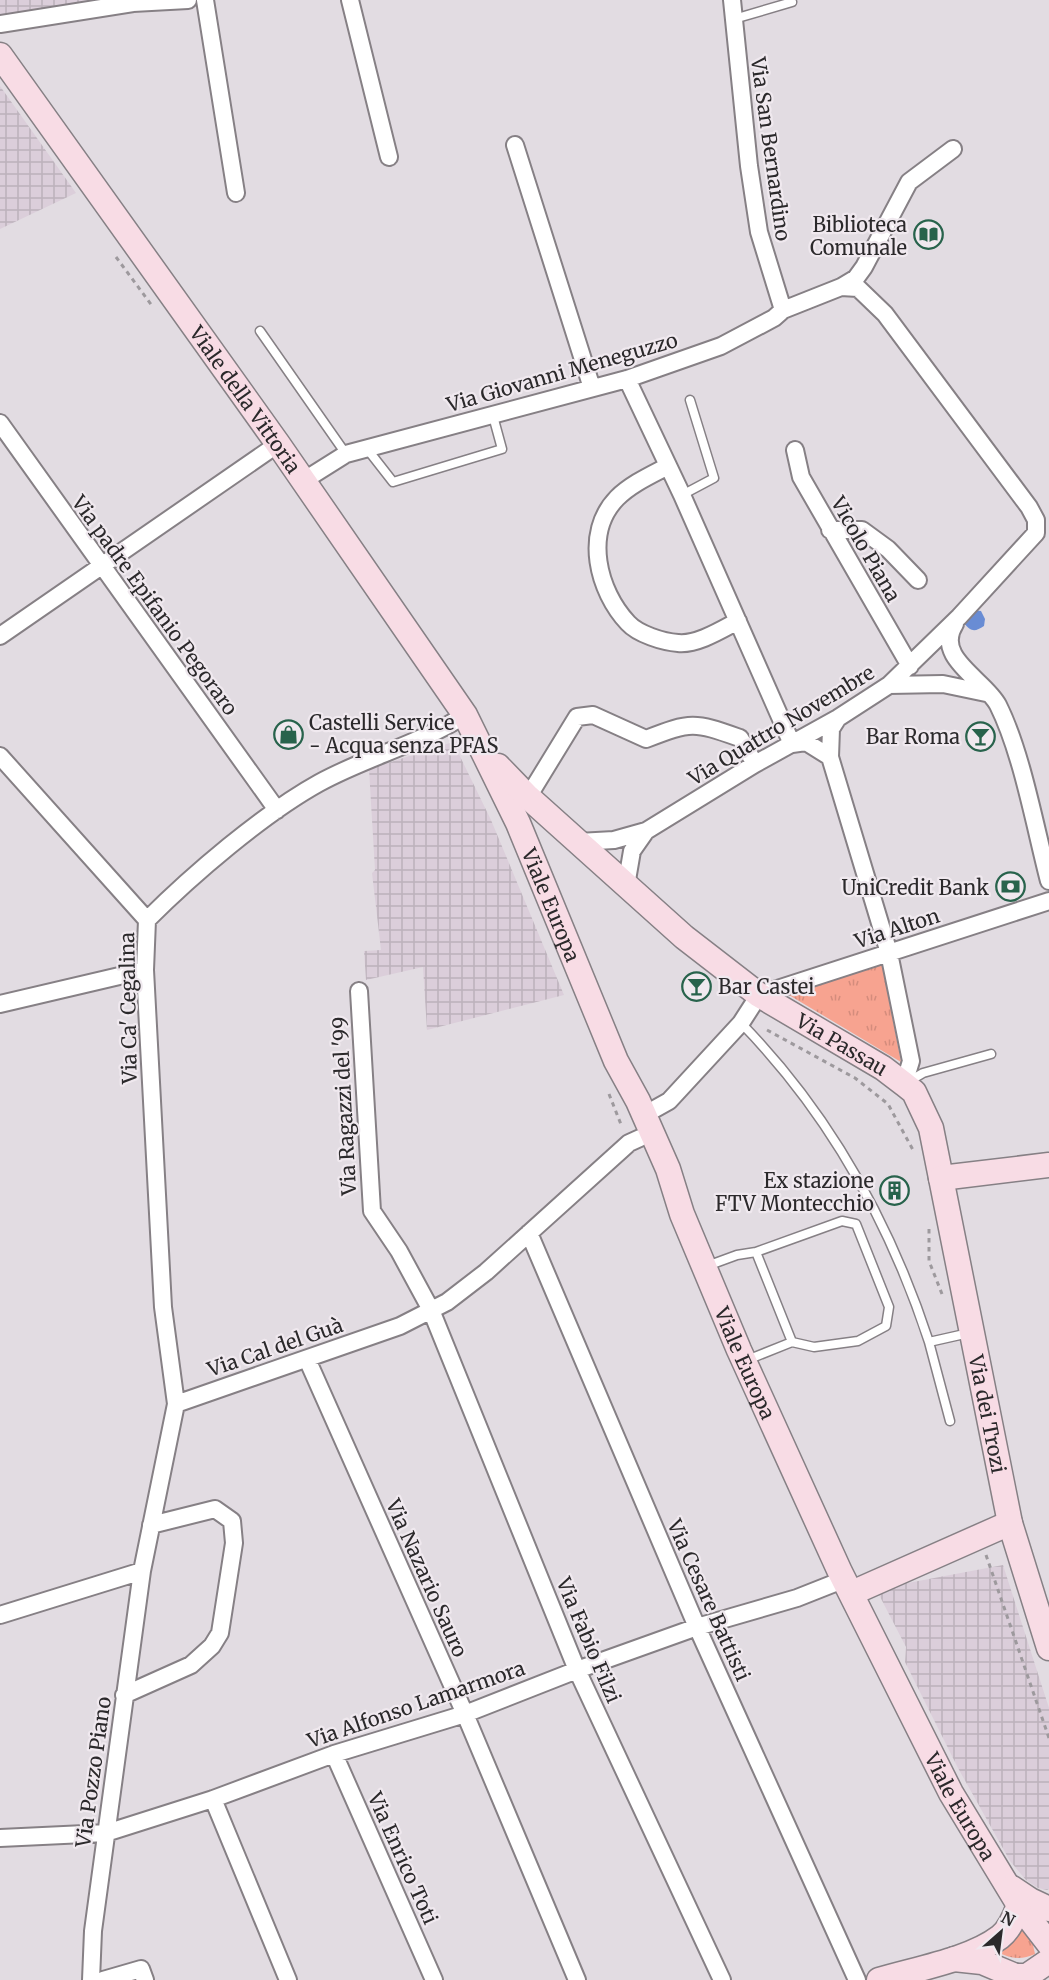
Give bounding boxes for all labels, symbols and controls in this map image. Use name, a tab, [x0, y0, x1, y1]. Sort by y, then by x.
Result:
street label: Via San Bernardino	[746, 55, 796, 243]
place label: Biblioteca Comunale	[810, 212, 907, 260]
library icon: Biblioteca Comunale	[912, 219, 944, 251]
street label: Viale della Vittoria	[184, 320, 307, 478]
street label: Via Giovanni Meneguzzo	[443, 327, 681, 417]
street label: Via padre Epifanio Pegoraro	[66, 489, 243, 720]
street label: Vicolo Piana	[825, 491, 906, 606]
street label: Via Quattro Novembre	[683, 660, 879, 791]
place label: Castelli Service - Acqua senza PFAS	[309, 710, 498, 758]
shop icon: Castelli Service - Acqua senza PFAS	[272, 718, 304, 750]
bar icon: Bar Roma	[965, 720, 997, 752]
place label: Bar Roma	[866, 724, 960, 749]
street label: Viale Europa	[517, 843, 586, 965]
bank icon: UniCredit Bank	[994, 871, 1026, 903]
place label: UniCredit Bank	[842, 875, 989, 900]
street label: Via Alton	[850, 903, 943, 954]
street label: Via Ca' Cegalina	[114, 932, 142, 1085]
bar icon: Bar Castei	[681, 970, 713, 1002]
place label: Bar Castei	[718, 974, 815, 999]
street label: Via Passau	[791, 1007, 892, 1080]
street label: Via Ragazzi del '99	[327, 1016, 361, 1197]
place label: Ex stazione FTV Montecchio	[715, 1168, 874, 1216]
building icon: Ex stazione FTV Montecchio	[879, 1175, 911, 1207]
street label: Viale Europa	[709, 1302, 781, 1423]
street label: Via Cal del Guà	[203, 1312, 346, 1382]
street label: Via dei Trozi	[964, 1352, 1012, 1475]
street label: Via Nazario Sauro	[381, 1494, 473, 1661]
street label: Via Cesare Battisti	[662, 1514, 756, 1685]
street label: Via Fabio Filzi	[551, 1573, 627, 1706]
street label: Via Alfonso Lamarmora	[303, 1655, 528, 1753]
street label: Via Pozzo Piano	[70, 1695, 116, 1850]
street label: Viale Europa	[920, 1747, 1001, 1865]
street label: Via Enrico Toti	[362, 1787, 443, 1928]
north arrow	[971, 1902, 1031, 1962]
text: N	[998, 1907, 1019, 1931]

